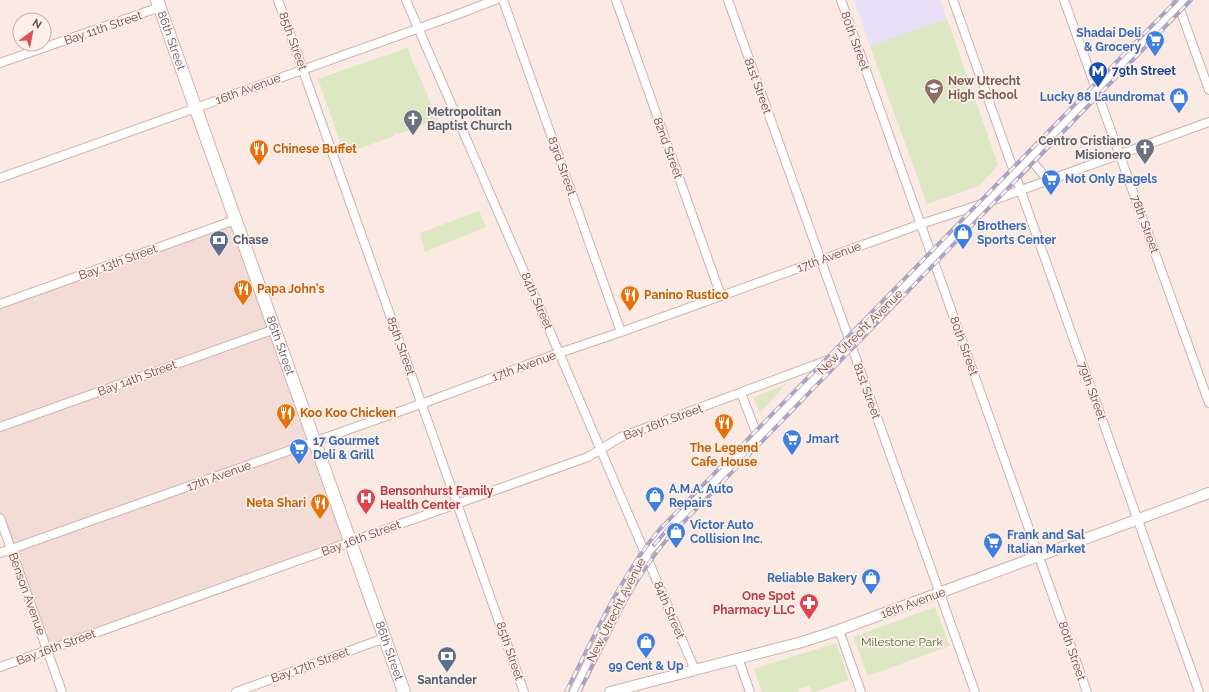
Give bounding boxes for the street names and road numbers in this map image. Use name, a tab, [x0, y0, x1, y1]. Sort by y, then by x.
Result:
street label: Bay 11th Street	[62, 8, 144, 48]
street label: 86th Street	[154, 9, 188, 72]
street label: 85th Street	[276, 10, 310, 72]
street label: 80th Street	[838, 10, 872, 72]
street label: 81st Street	[741, 56, 775, 116]
street label: 16th Avenue	[214, 71, 282, 107]
street label: 82nd Street	[650, 115, 686, 181]
street label: 83rd Street	[545, 135, 579, 197]
street label: 78th Street	[1128, 193, 1162, 255]
street label: 17th Avenue	[795, 239, 863, 275]
street label: Bay 13th Street	[77, 241, 159, 283]
street label: 84th Street	[518, 270, 556, 332]
street label: New Utrecht Avenue	[814, 286, 906, 378]
street label: 86th Street	[263, 314, 297, 377]
street label: 85th Street	[384, 315, 418, 377]
street label: 80th Street	[947, 315, 981, 377]
street label: 17th Avenue	[490, 348, 558, 384]
street label: Bay 14th Street	[96, 357, 178, 399]
street label: 79th Street	[1075, 360, 1109, 422]
street label: 81st Street	[850, 361, 884, 421]
street label: Bay 16th Street	[621, 401, 705, 443]
street label: 17th Avenue	[185, 458, 253, 494]
street label: Bay 16th Street	[319, 517, 403, 559]
street label: Benson Avenue	[6, 551, 48, 637]
street label: New Utrecht Avenue	[584, 556, 648, 664]
street label: 84th Street	[651, 579, 687, 641]
street label: 18th Avenue	[879, 585, 947, 621]
street label: 86th Street	[372, 619, 406, 682]
street label: 80th Street	[1055, 619, 1089, 683]
street label: 85th Street	[493, 620, 527, 682]
street label: Bay 16th Street	[14, 626, 98, 668]
street label: Bay 17th Street	[269, 644, 351, 686]

